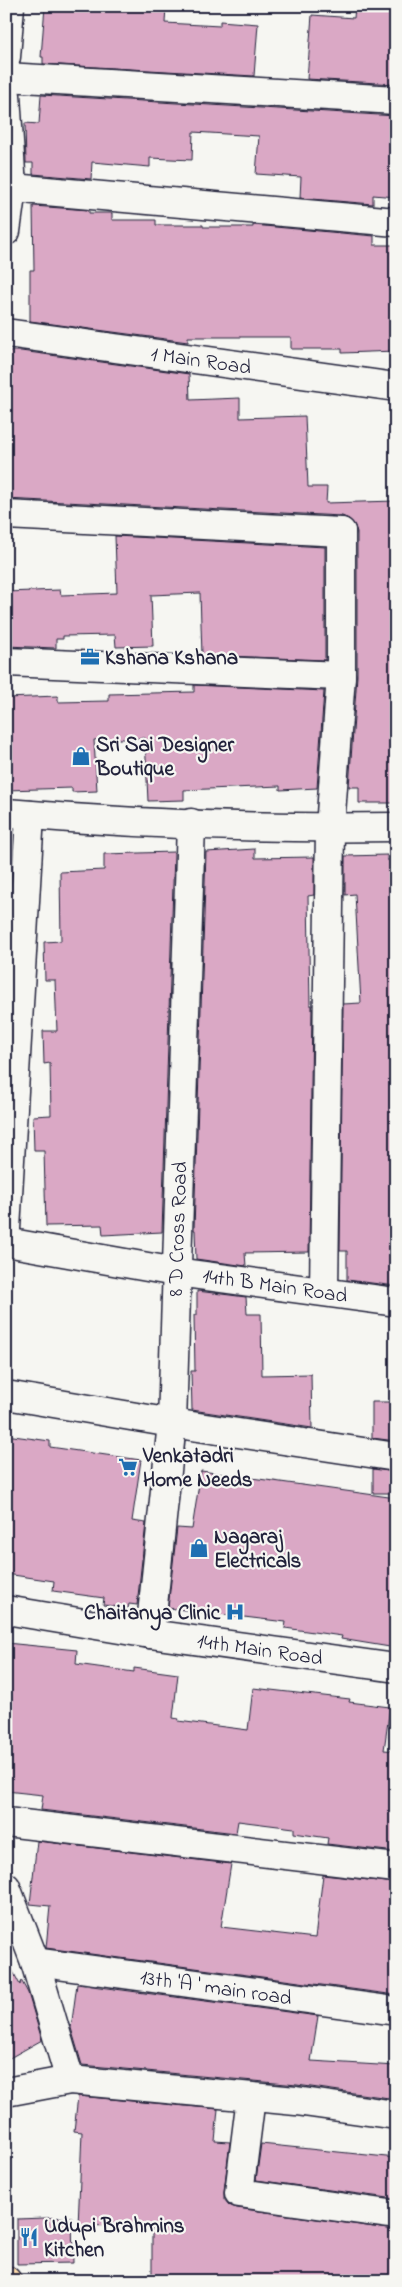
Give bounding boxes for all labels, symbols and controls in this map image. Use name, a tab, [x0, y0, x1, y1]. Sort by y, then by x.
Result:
street label: 1 Main Road	[149, 340, 253, 384]
place label: Kshana Kshana	[105, 644, 238, 674]
office icon: Kshana Kshana	[79, 646, 101, 668]
place label: Sri Sai Designer Boutique	[95, 731, 234, 785]
shop icon: Sri Sai Designer Boutique	[70, 745, 92, 767]
street label: 8 D Cross Road	[162, 1161, 196, 1297]
street label: 14th B Main Road	[200, 1262, 349, 1312]
place label: Venkatadri Home Needs	[142, 1442, 253, 1496]
supermarket icon: Venkatadri Home Needs	[117, 1456, 139, 1478]
place label: Nagaraj Electricals	[214, 1523, 302, 1577]
shop icon: Nagaraj Electricals	[188, 1537, 210, 1559]
place label: Chaitanya Clinic	[84, 1599, 221, 1631]
hospital icon: Chaitanya Clinic	[224, 1601, 246, 1623]
street label: 14th Main Road	[195, 1627, 325, 1675]
street label: 13th 'A ' main road	[138, 1963, 294, 2015]
place label: Udupi Brahmins Kitchen	[44, 2212, 185, 2266]
restaurant icon: Udupi Brahmins Kitchen	[18, 2226, 40, 2248]

